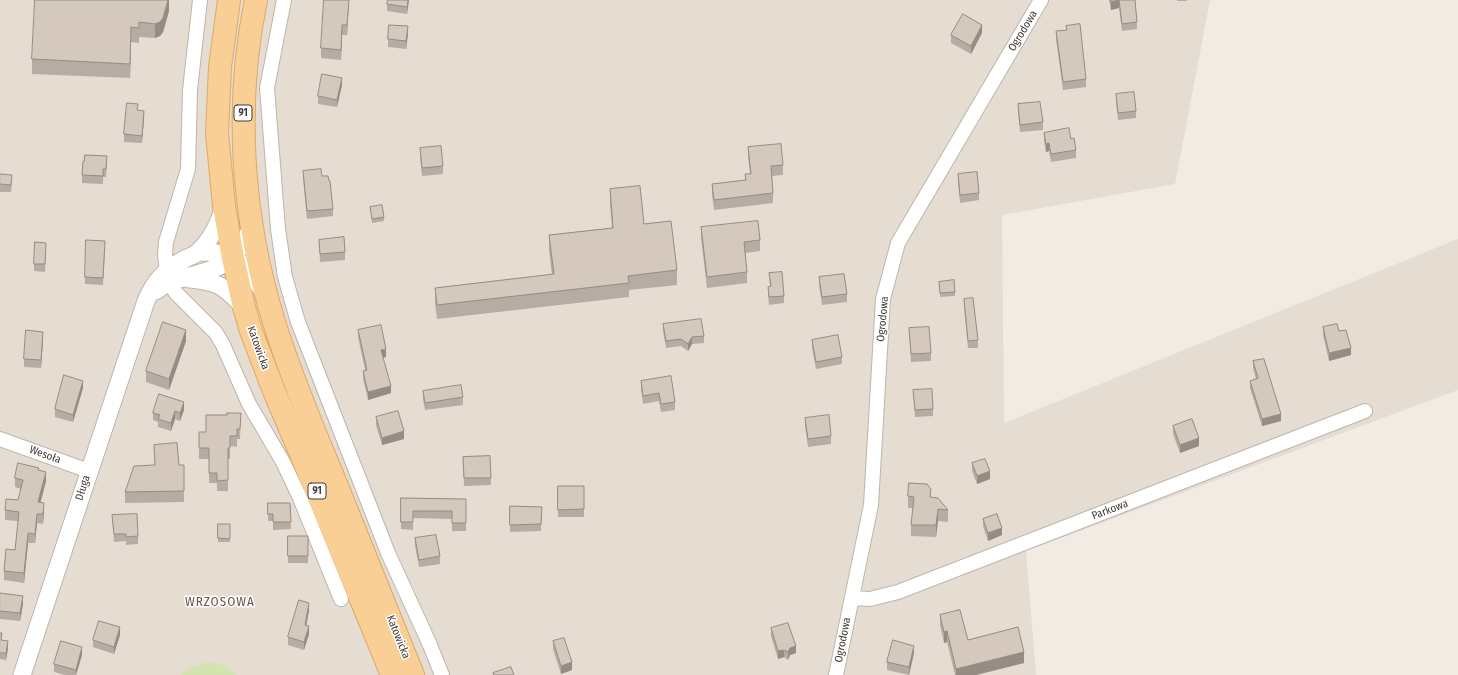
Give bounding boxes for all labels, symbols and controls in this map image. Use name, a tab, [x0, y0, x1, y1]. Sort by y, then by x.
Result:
street label: Ogrodowa	[1006, 8, 1040, 54]
road number: 91	[234, 105, 252, 121]
street label: Ogrodowa	[874, 296, 892, 342]
street label: Katowicka	[244, 324, 272, 372]
street label: Wesoła	[27, 443, 63, 467]
street label: Długa	[73, 474, 93, 502]
road number: 91	[308, 483, 326, 499]
street label: Parkowa	[1090, 497, 1130, 523]
district label: WRZOSOWA	[185, 594, 255, 610]
street label: Katowicka	[383, 613, 413, 661]
street label: Ogrodowa	[832, 616, 854, 664]

